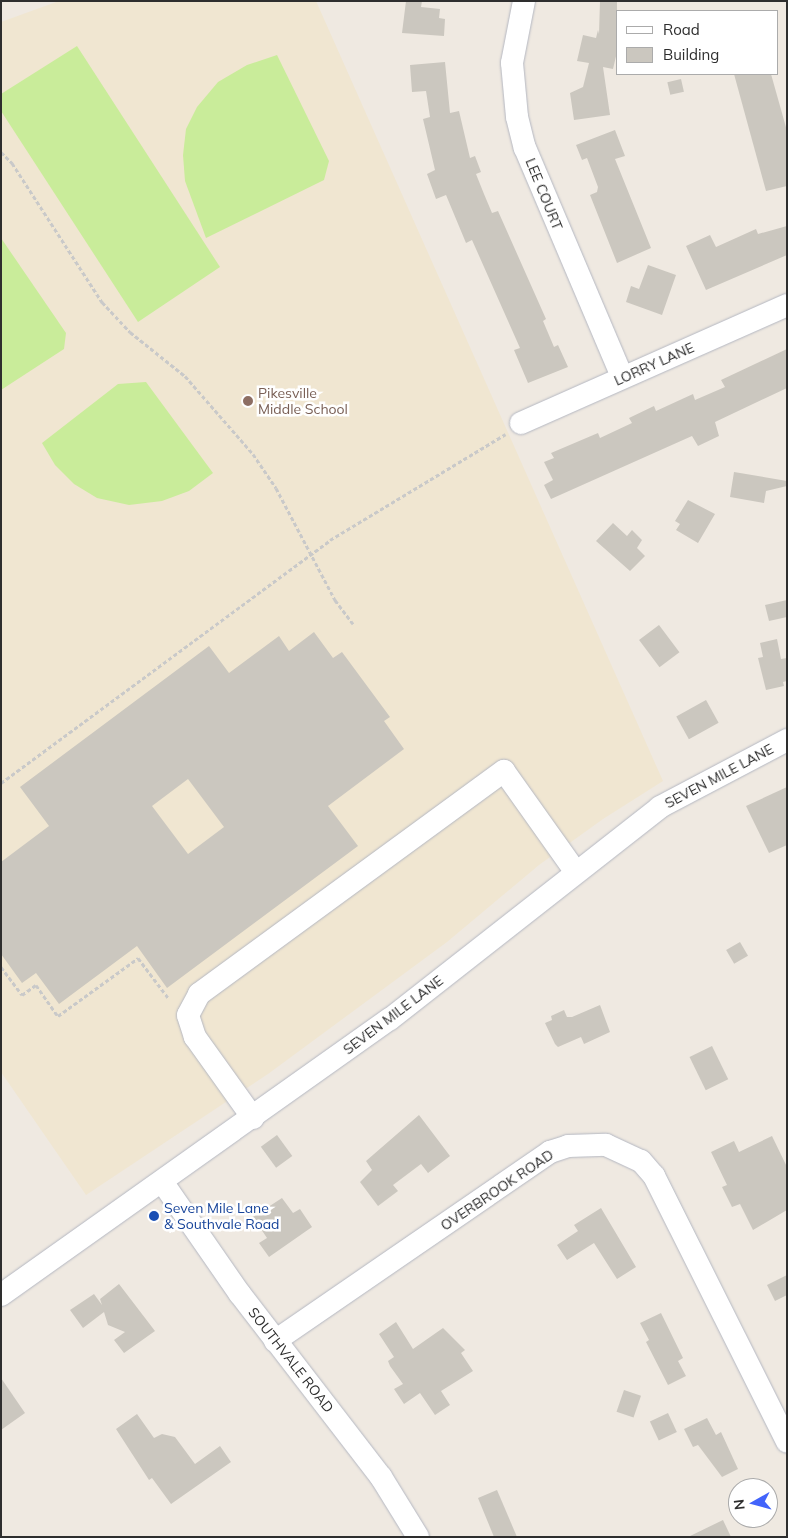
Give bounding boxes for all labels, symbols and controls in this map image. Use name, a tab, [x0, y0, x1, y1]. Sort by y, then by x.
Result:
legend	[616, 10, 778, 75]
text: Road	[663, 20, 700, 39]
text: Building	[663, 45, 719, 64]
street label: LEE COURT	[522, 156, 566, 232]
street label: LORRY LANE	[611, 339, 697, 389]
place label: Pikesville Middle School	[258, 385, 348, 418]
marker: Pikesville Middle School	[242, 395, 254, 407]
street label: SEVEN MILE LANE	[662, 740, 776, 812]
street label: SEVEN MILE LANE	[340, 972, 446, 1058]
street label: OVERBROOK ROAD	[437, 1146, 557, 1234]
place label: Seven Mile Lane & Southvale Road	[164, 1200, 279, 1232]
marker: Seven Mile Lane & Southvale Road	[148, 1210, 160, 1222]
street label: SOUTHVALE ROAD	[245, 1304, 337, 1416]
north arrow	[728, 1478, 778, 1528]
text: N	[730, 1498, 749, 1511]

